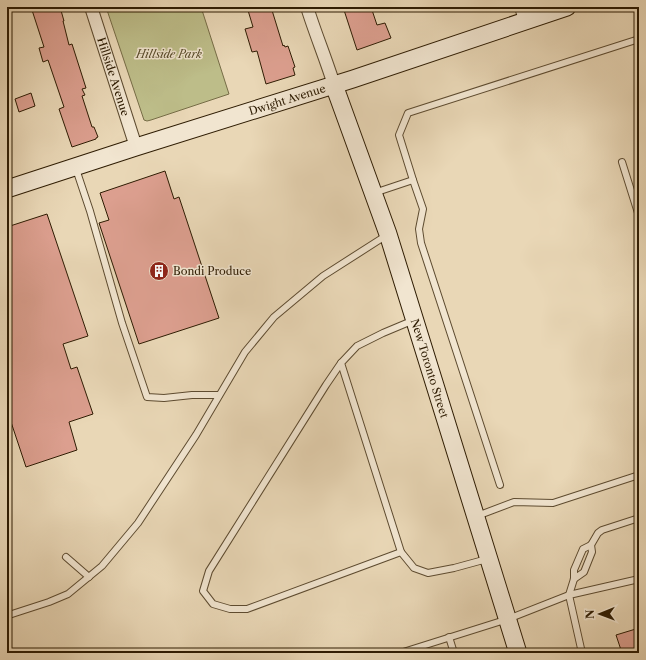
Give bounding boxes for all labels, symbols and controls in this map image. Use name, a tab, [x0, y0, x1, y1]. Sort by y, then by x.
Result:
street label: Hillside Avenue	[94, 35, 133, 118]
park label: Hillside Park	[135, 47, 202, 61]
street label: Dwight Avenue	[247, 81, 327, 118]
building icon: Bondi Produce	[148, 260, 170, 282]
place label: Bondi Produce	[173, 264, 251, 278]
street label: New Toronto Street	[408, 317, 452, 420]
north arrow	[580, 594, 620, 634]
text: N	[583, 609, 597, 619]

